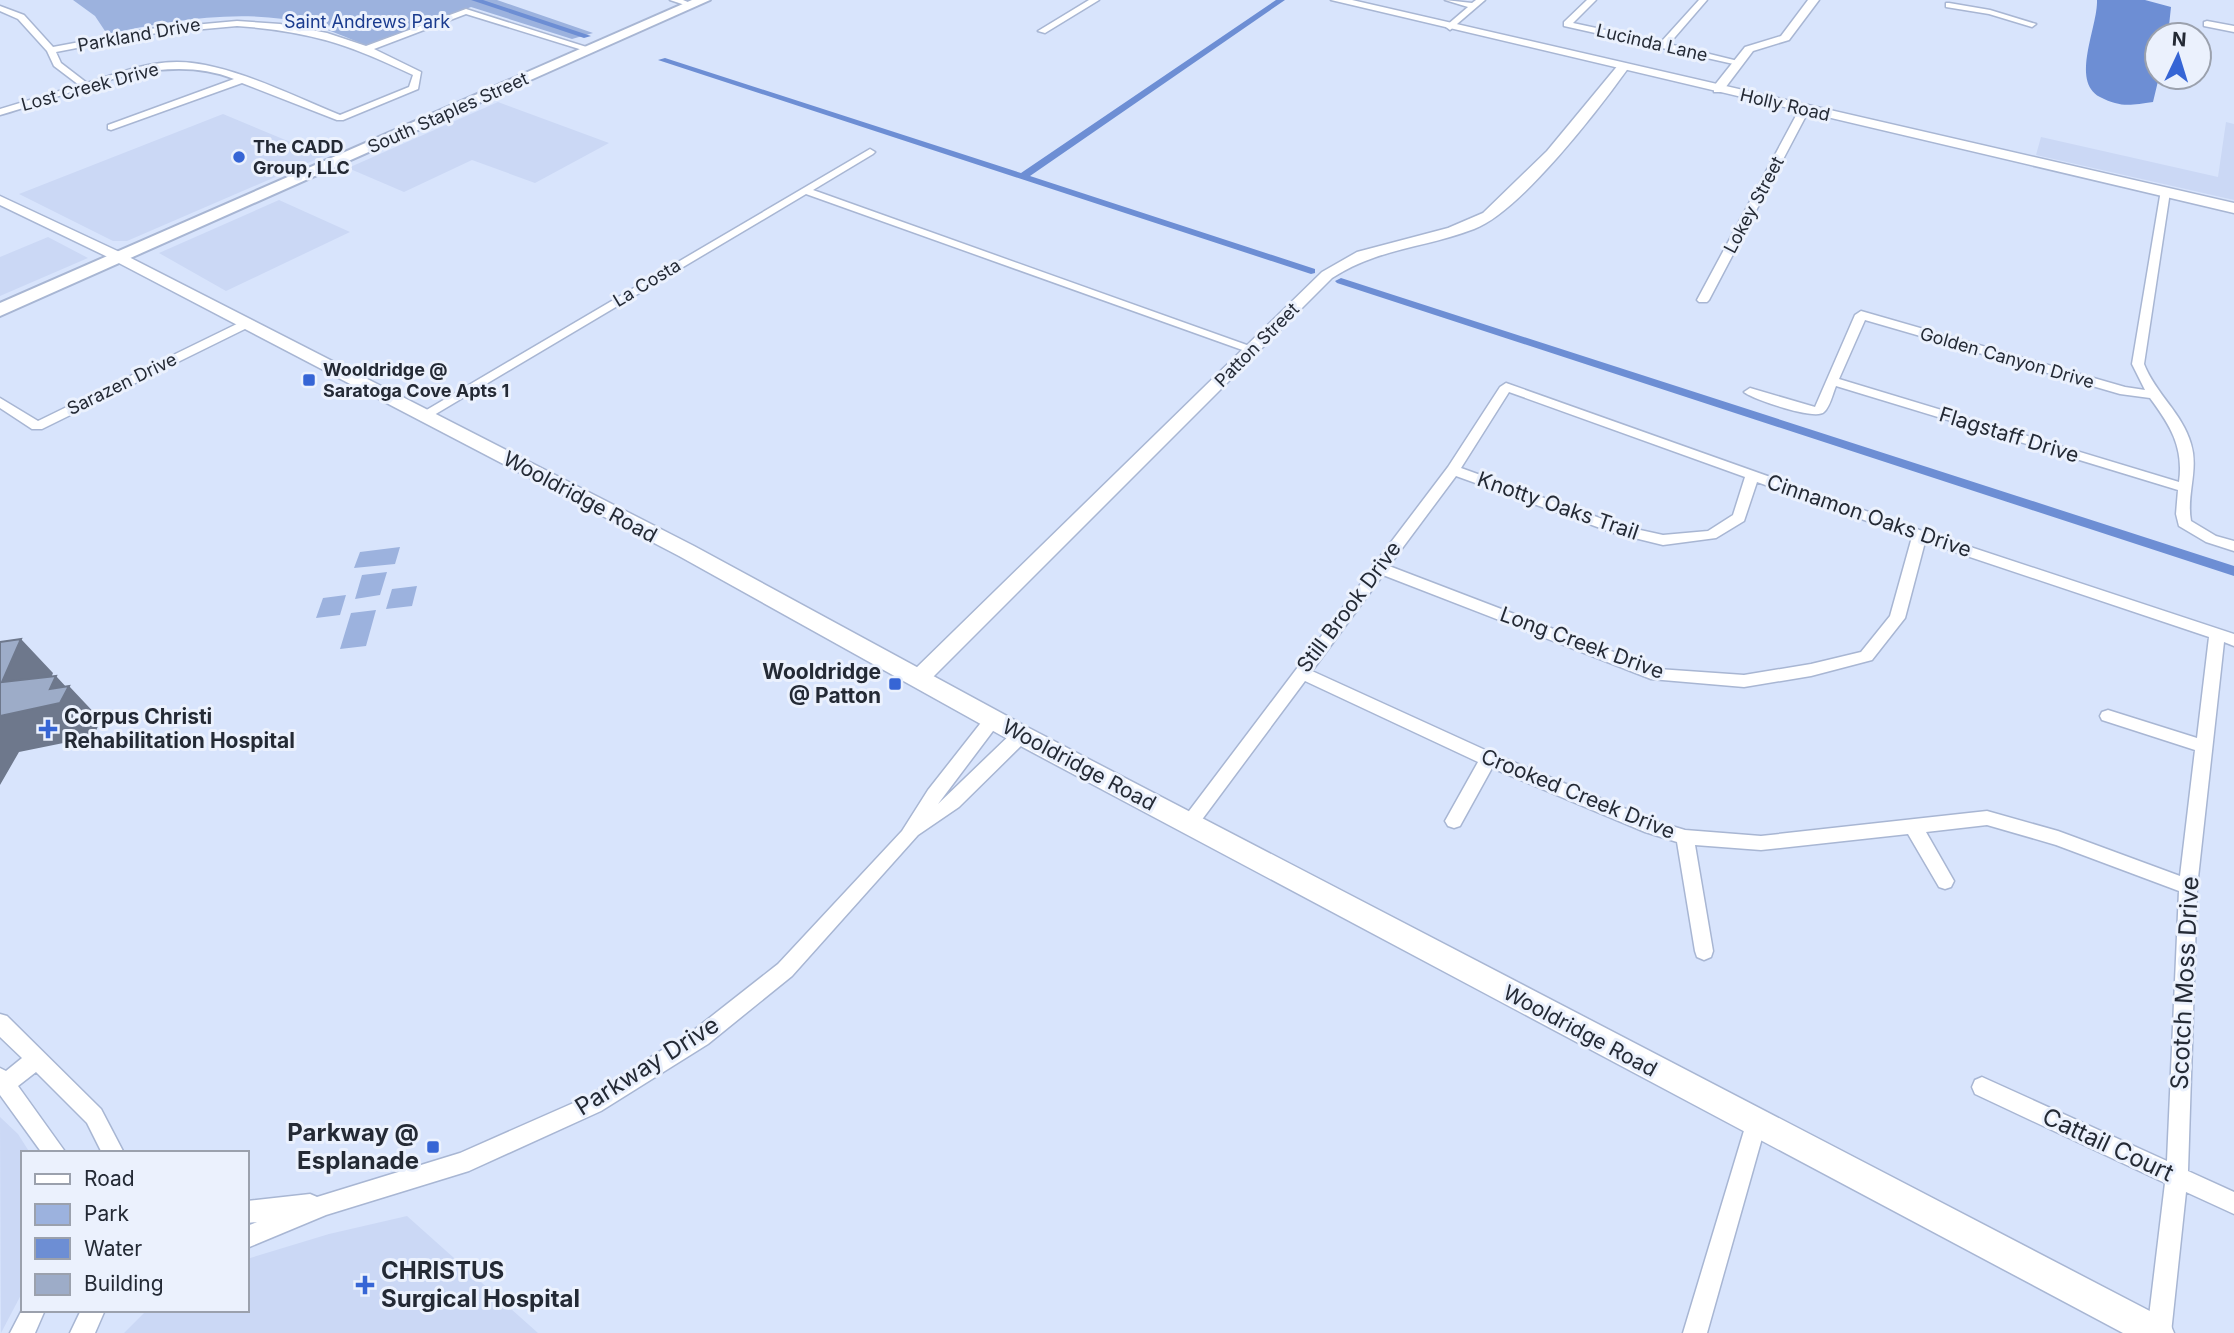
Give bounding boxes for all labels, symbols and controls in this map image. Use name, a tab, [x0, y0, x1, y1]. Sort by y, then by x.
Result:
park label: Saint Andrews Park	[284, 11, 450, 32]
street label: Parkland Drive	[76, 13, 202, 56]
street label: Lucinda Lane	[1594, 19, 1710, 66]
north arrow	[2143, 21, 2213, 91]
text: N	[2171, 28, 2187, 52]
street label: Lost Creek Drive	[19, 58, 161, 115]
street label: South Staples Street	[364, 68, 531, 157]
street label: Holly Road	[1738, 84, 1832, 125]
place label: The CADD Group, LLC	[253, 136, 350, 178]
marker: The CADD Group, LLC	[231, 149, 247, 165]
street label: Lokey Street	[1719, 153, 1788, 257]
street label: La Costa	[609, 254, 684, 311]
street label: Patton Street	[1210, 298, 1303, 391]
street label: Golden Canyon Drive	[1918, 323, 2097, 392]
street label: Sarazen Drive	[64, 348, 180, 419]
place label: Wooldridge @ Saratoga Cove Apts 1	[323, 359, 509, 401]
marker: Wooldridge @ Saratoga Cove Apts 1	[301, 372, 317, 388]
street label: Flagstaff Drive	[1936, 401, 2082, 468]
street label: Wooldridge Road	[499, 445, 661, 548]
street label: Knotty Oaks Trail	[1474, 466, 1642, 545]
street label: Cinnamon Oaks Drive	[1764, 469, 1975, 562]
street label: Still Brook Drive	[1291, 536, 1406, 677]
street label: Long Creek Drive	[1497, 601, 1668, 684]
place label: Wooldridge @ Patton	[762, 659, 881, 708]
marker: Wooldridge @ Patton	[887, 676, 903, 692]
place label: Corpus Christi Rehabilitation Hospital	[64, 704, 295, 753]
street label: Wooldridge Road	[998, 713, 1160, 816]
marker: Corpus Christi Rehabilitation Hospital	[38, 719, 58, 739]
street label: Crooked Creek Drive	[1478, 743, 1679, 844]
street label: Scotch Moss Drive	[2164, 876, 2205, 1090]
street label: Wooldridge Road	[1499, 979, 1661, 1082]
street label: Parkway Drive	[570, 1010, 724, 1121]
street label: Cattail Court	[2038, 1102, 2179, 1188]
place label: Parkway @ Esplanade	[287, 1118, 419, 1175]
marker: Parkway @ Esplanade	[425, 1139, 441, 1155]
legend	[21, 1151, 248, 1312]
text: Road	[84, 1166, 135, 1191]
text: Park	[84, 1201, 129, 1226]
text: Water	[84, 1236, 142, 1261]
place label: CHRISTUS Surgical Hospital	[381, 1256, 580, 1313]
text: Building	[84, 1271, 164, 1296]
marker: CHRISTUS Surgical Hospital	[355, 1275, 375, 1295]

